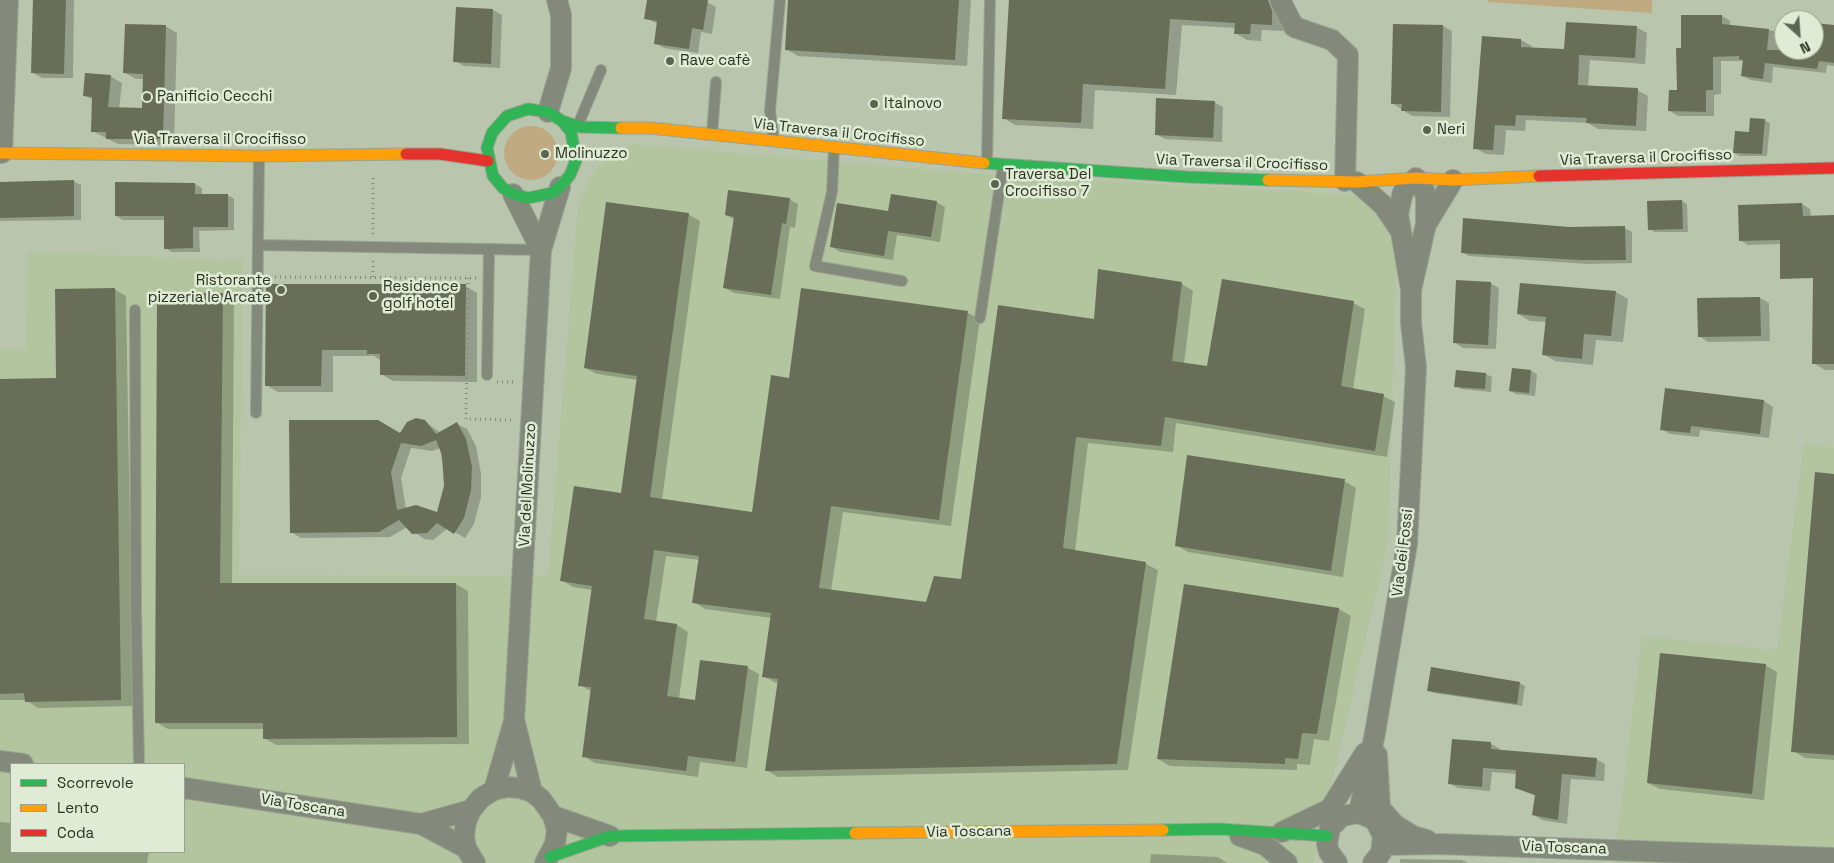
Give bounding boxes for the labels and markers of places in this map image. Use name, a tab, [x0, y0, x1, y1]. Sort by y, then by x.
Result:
place label: Rave cafè	[680, 52, 750, 70]
marker: Rave cafè	[664, 55, 676, 67]
place label: Panificio Cecchi	[157, 88, 272, 106]
marker: Panificio Cecchi	[141, 91, 153, 103]
place label: Italnovo	[884, 95, 942, 113]
marker: Italnovo	[868, 98, 880, 110]
place label: Neri	[1437, 121, 1465, 139]
marker: Neri	[1421, 124, 1433, 136]
place label: Molinuzzo	[555, 145, 627, 163]
marker: Molinuzzo	[539, 148, 551, 160]
place label: Traversa Del Crocifisso 7	[1005, 166, 1091, 201]
marker: Traversa Del Crocifisso 7	[989, 178, 1001, 190]
place label: Ristorante pizzeria le Arcate	[148, 272, 271, 307]
place label: Residence golf hotel	[383, 278, 459, 313]
marker: Ristorante pizzeria le Arcate	[275, 284, 287, 296]
marker: Residence golf hotel	[367, 290, 379, 302]

